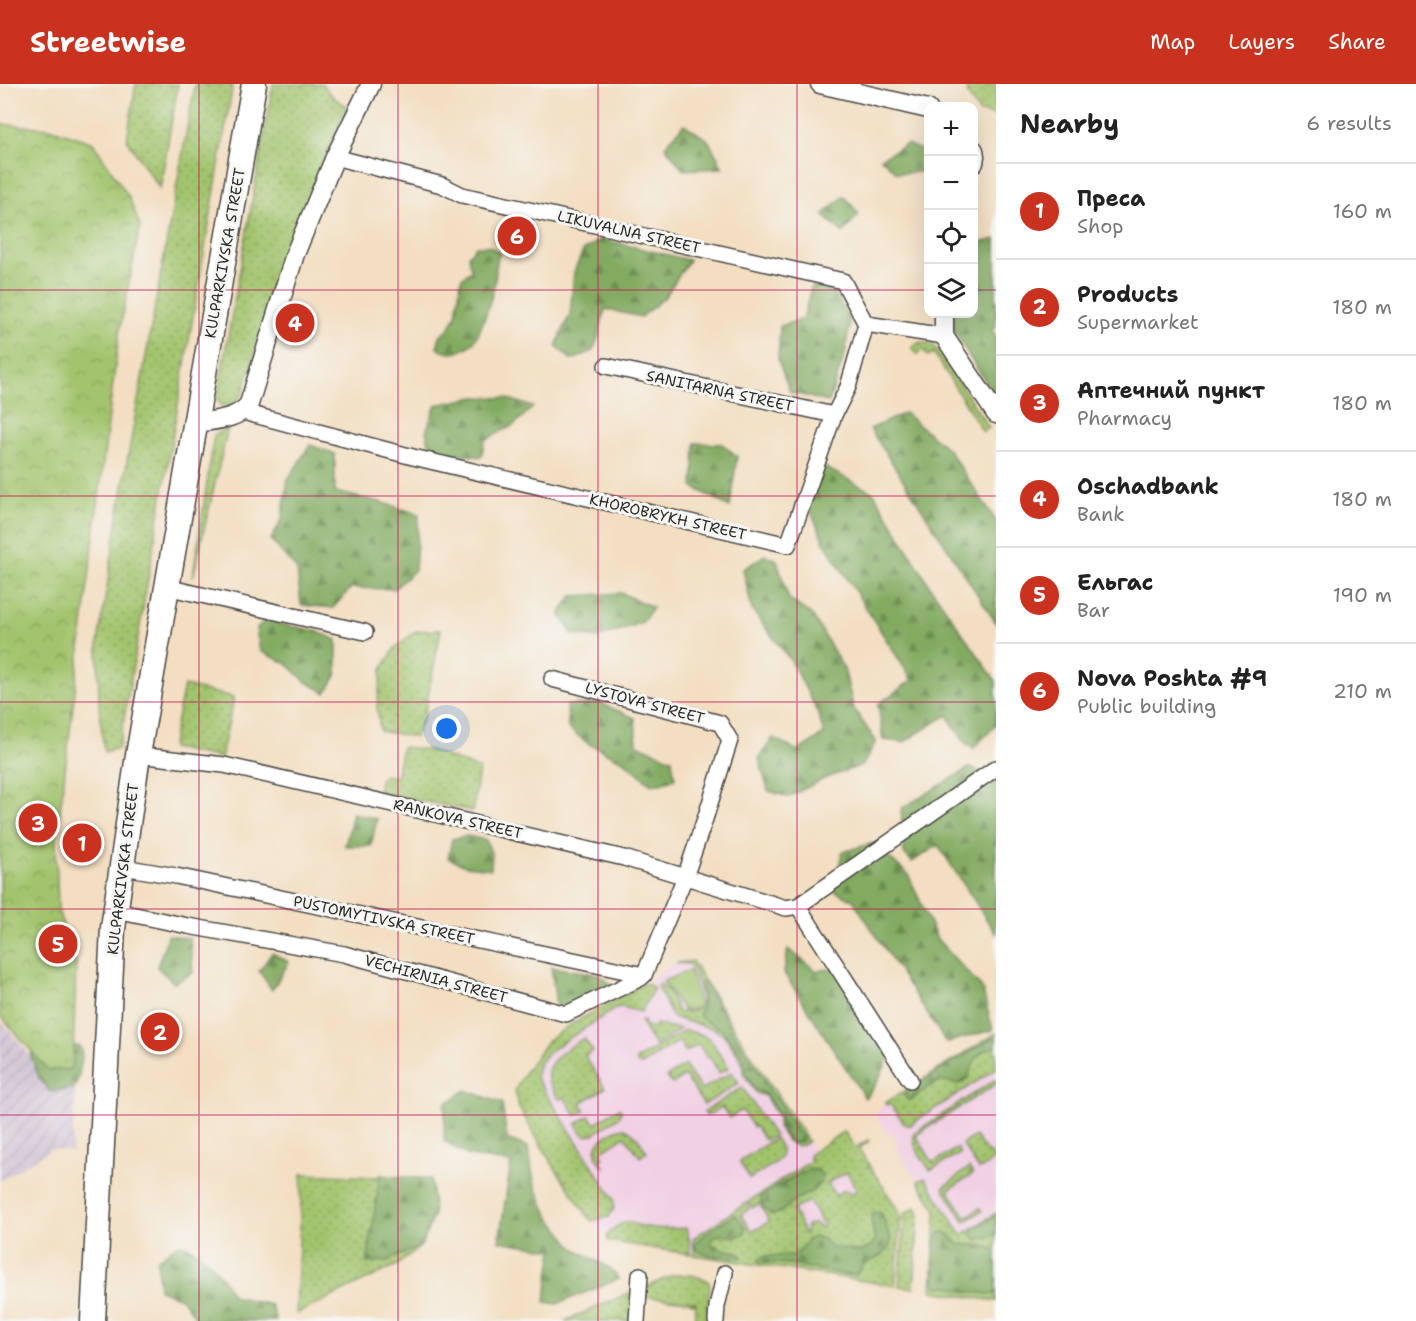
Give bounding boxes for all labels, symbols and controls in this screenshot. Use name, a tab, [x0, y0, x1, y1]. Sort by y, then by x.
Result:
text: Streetwise	[30, 23, 186, 61]
text: Map	[1150, 28, 1195, 56]
text: Layers	[1228, 28, 1295, 56]
text: Share	[1328, 28, 1386, 56]
map controls	[924, 102, 978, 318]
button: +	[924, 102, 978, 156]
text: Nearby	[1020, 106, 1119, 141]
text: 6 results	[1306, 110, 1392, 136]
button: −	[924, 156, 978, 210]
street label: KULPARKIVSKA STREET	[200, 166, 250, 340]
text: Преса	[1077, 184, 1145, 213]
text: 1	[1035, 198, 1044, 224]
text: 160 m	[1333, 198, 1392, 224]
street label: LIKUVALNA STREET	[555, 206, 703, 258]
button: locate	[924, 210, 978, 264]
text: Shop	[1077, 213, 1124, 239]
pin: 6	[498, 214, 536, 258]
button: layers	[924, 264, 978, 318]
text: Products	[1077, 280, 1178, 309]
text: 2	[1033, 294, 1047, 320]
text: 180 m	[1332, 294, 1392, 320]
pin: 4	[276, 300, 314, 346]
text: Supermarket	[1077, 309, 1199, 335]
street label: SANITARNA STREET	[644, 366, 796, 416]
text: Аптечний пункт	[1077, 376, 1265, 405]
text: 3	[1033, 390, 1047, 416]
text: 180 m	[1332, 390, 1392, 416]
text: Pharmacy	[1077, 405, 1172, 431]
text: Oschadbank	[1077, 472, 1219, 501]
text: 4	[1033, 486, 1047, 512]
text: 180 m	[1332, 486, 1392, 512]
street label: KHOROBRYKH STREET	[587, 489, 749, 545]
text: Bank	[1077, 501, 1125, 527]
text: Ельгас	[1077, 568, 1154, 597]
text: 5	[1033, 582, 1046, 608]
text: 190 m	[1333, 582, 1392, 608]
text: Bar	[1077, 597, 1110, 623]
text: Nova Poshta #9	[1077, 664, 1267, 693]
street label: LYSTOVA STREET	[583, 677, 707, 729]
text: 6	[1033, 678, 1047, 704]
text: 210 m	[1333, 678, 1392, 704]
text: Public building	[1077, 693, 1216, 719]
your location	[432, 714, 461, 743]
street label: KULPARKIVSKA STREET	[103, 782, 143, 956]
street label: RANKOVA STREET	[391, 794, 525, 844]
pin: 3	[18, 800, 57, 846]
pin: 1	[62, 820, 101, 866]
street label: PUSTOMYTIVSKA STREET	[292, 891, 476, 949]
pin: 5	[38, 922, 78, 966]
street label: VECHIRNIA STREET	[362, 950, 510, 1008]
pin: 2	[140, 1010, 180, 1054]

